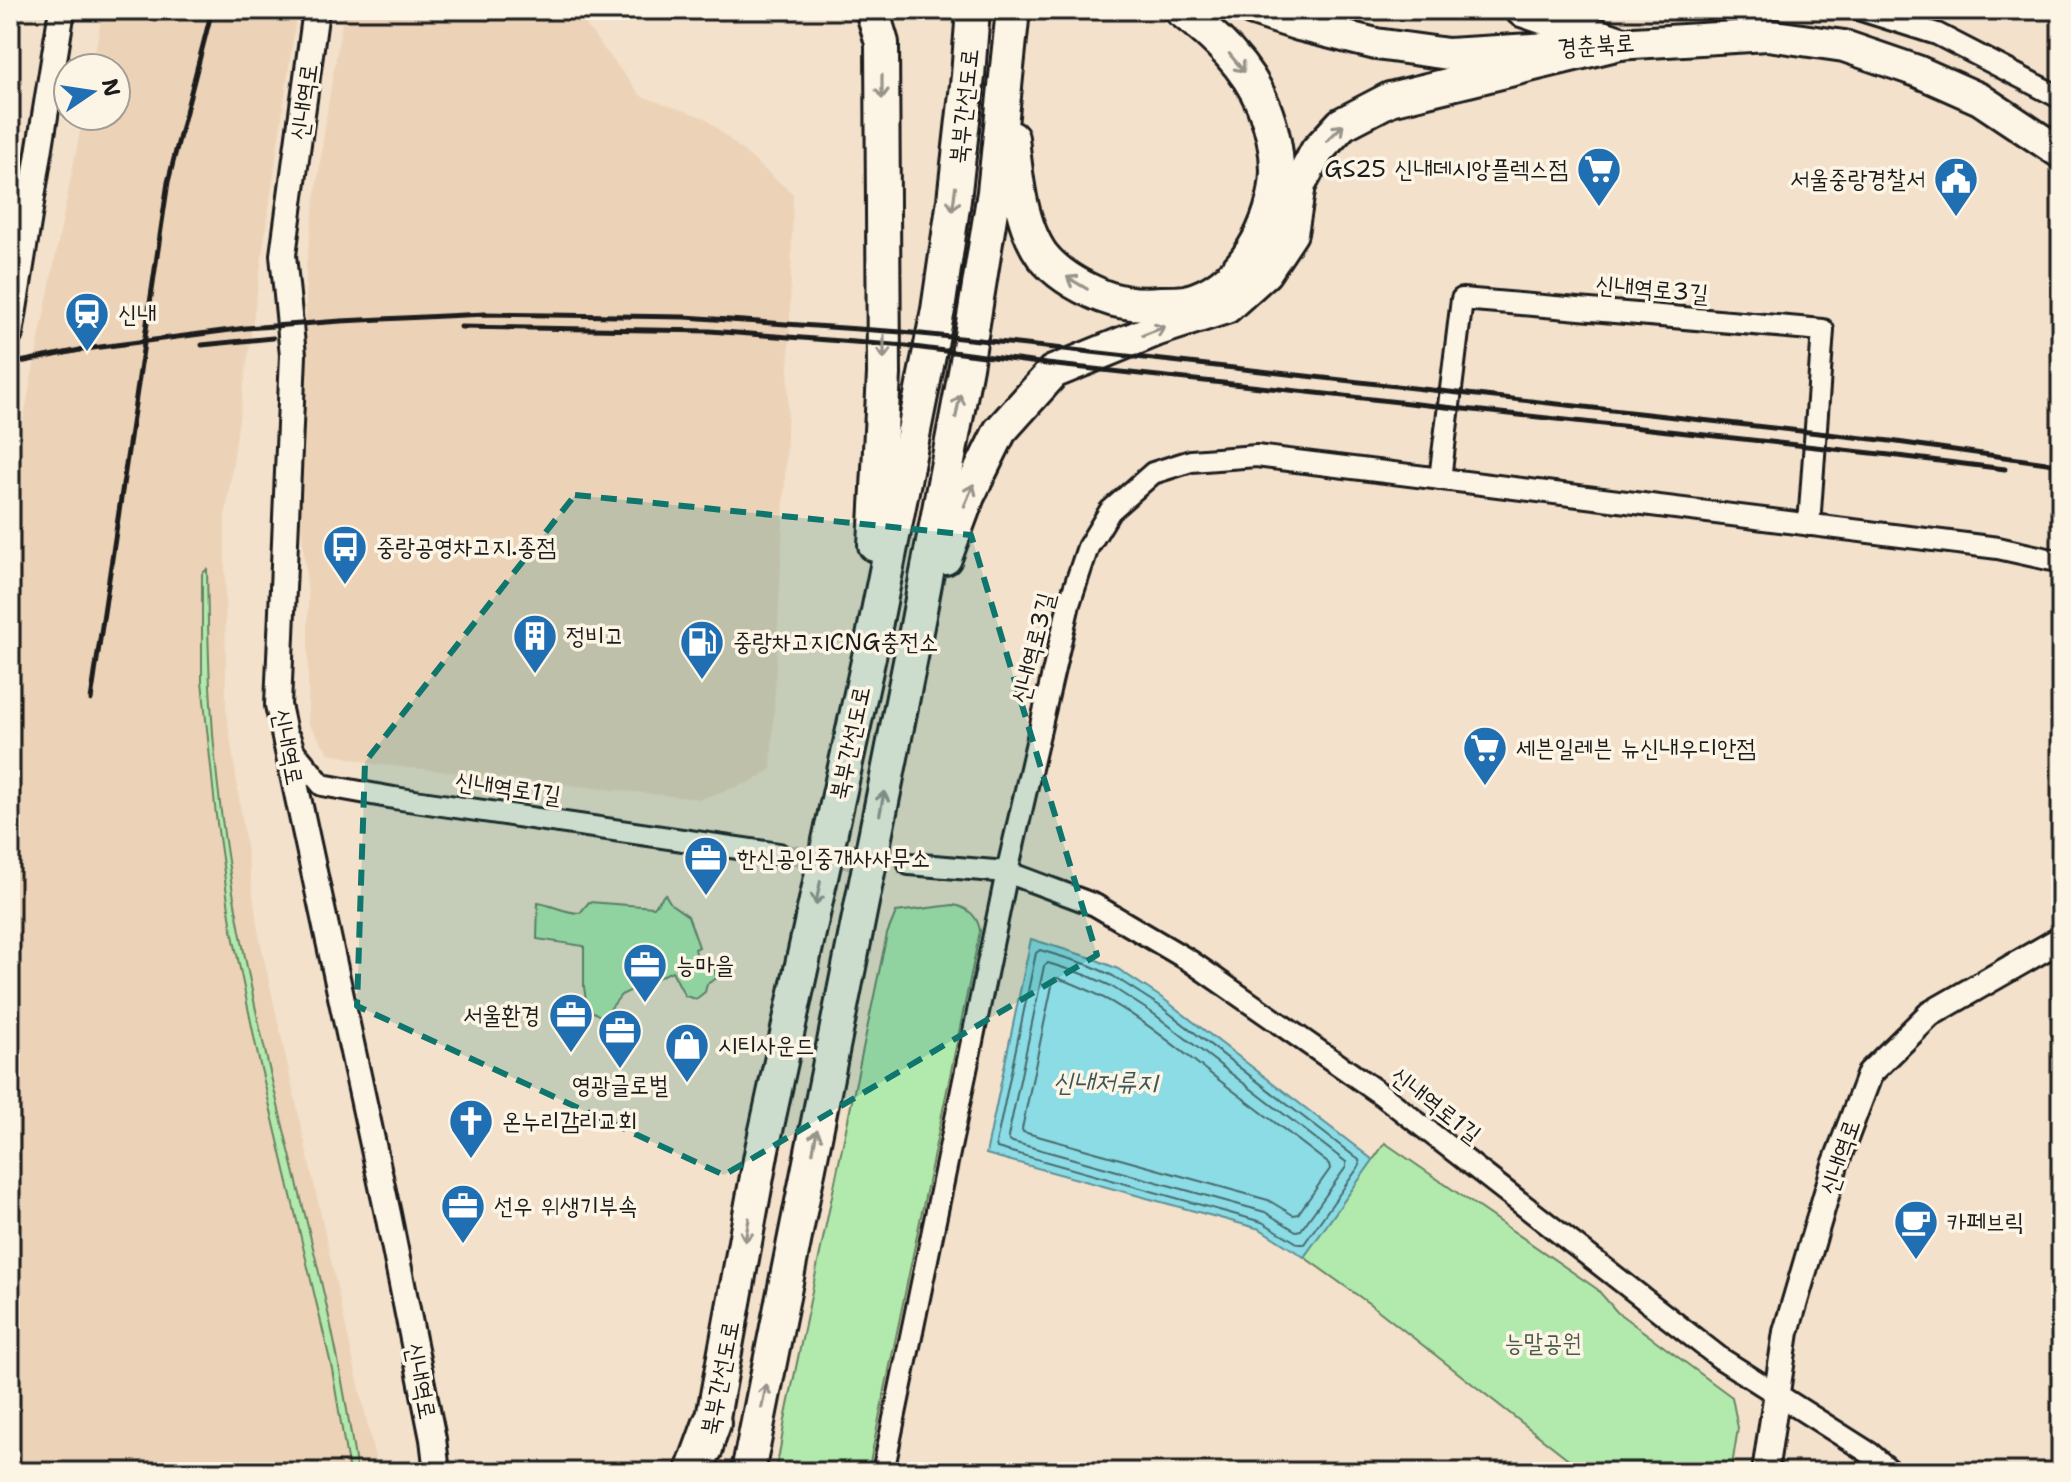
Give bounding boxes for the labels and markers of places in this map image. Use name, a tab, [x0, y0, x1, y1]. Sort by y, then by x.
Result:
supermarket icon: GS25 신내데시앙플렉스점	[1575, 145, 1623, 208]
place label: GS25 신내데시앙플렉스점	[1324, 153, 1568, 185]
public building icon: 서울중랑경찰서	[1932, 155, 1980, 218]
place label: 서울중랑경찰서	[1790, 163, 1925, 195]
station icon: 신내	[63, 290, 111, 353]
place label: 신내	[118, 298, 157, 330]
bus stop icon: 중랑공영차고지.종점	[321, 523, 369, 586]
place label: 중랑공영차고지.종점	[376, 531, 556, 563]
building icon: 정비고	[511, 612, 559, 675]
fuel station icon: 중랑차고지CNG충전소	[678, 618, 726, 681]
place label: 정비고	[566, 620, 624, 652]
place label: 중랑차고지CNG충전소	[733, 626, 938, 658]
supermarket icon: 세븐일레븐 뉴신내우디안점	[1461, 724, 1509, 787]
place label: 세븐일레븐 뉴신내우디안점	[1516, 732, 1756, 764]
office icon: 한신공인중개사사무소	[682, 834, 730, 897]
place label: 한신공인중개사사무소	[737, 842, 930, 874]
office icon: 능마을	[621, 941, 669, 1004]
place label: 능마을	[676, 949, 734, 981]
office icon: 서울환경	[547, 991, 595, 1054]
place label: 서울환경	[463, 999, 540, 1031]
office icon: 영광글로벌	[596, 1007, 644, 1070]
shop icon: 시티사운드	[663, 1021, 711, 1084]
place label: 시티사운드	[718, 1029, 815, 1061]
place label: 영광글로벌	[572, 1069, 668, 1101]
church icon: 온누리감리교회	[447, 1097, 495, 1160]
place label: 온누리감리교회	[502, 1105, 637, 1137]
office icon: 선우 위생기부속	[439, 1182, 487, 1245]
place label: 선우 위생기부속	[494, 1190, 637, 1222]
cafe icon: 카페브릭	[1892, 1198, 1940, 1261]
place label: 카페브릭	[1947, 1206, 2024, 1238]

